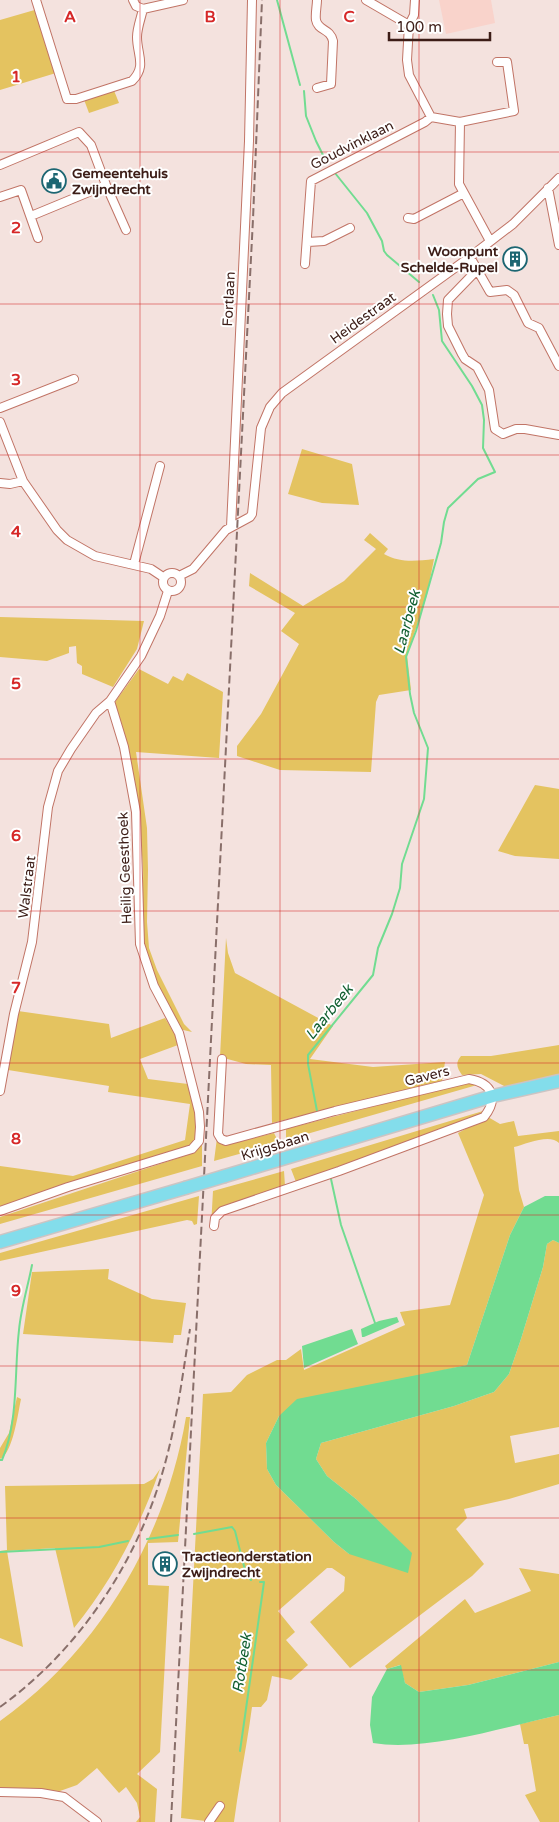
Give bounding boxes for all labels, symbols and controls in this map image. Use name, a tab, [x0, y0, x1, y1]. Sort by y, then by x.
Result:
text: A	[64, 7, 76, 27]
text: B	[204, 7, 216, 27]
text: C	[343, 7, 355, 27]
scale bar	[389, 10, 490, 42]
text: 100 m	[396, 18, 442, 36]
text: 1	[11, 67, 21, 87]
street label: Goudvinklaan	[307, 117, 397, 173]
place label: Gemeentehuis Zwijndrecht	[72, 165, 168, 198]
public building icon: Gemeentehuis Zwijndrecht	[41, 168, 67, 194]
text: 2	[11, 218, 21, 238]
place label: Woonpunt Schelde-Rupel	[401, 243, 499, 276]
building icon: Woonpunt Schelde-Rupel	[502, 246, 528, 272]
street label: Fortlaan	[219, 271, 239, 327]
street label: Heidestraat	[327, 288, 400, 347]
text: 3	[11, 370, 21, 390]
text: 4	[11, 522, 21, 542]
water label: Laarbeek	[390, 586, 425, 656]
text: 5	[11, 674, 21, 694]
street label: Heilig Geesthoek	[115, 811, 135, 924]
text: 6	[11, 826, 21, 846]
street label: Walstraat	[15, 854, 39, 919]
text: 7	[11, 978, 21, 998]
water label: Laarbeek	[301, 979, 358, 1043]
street label: Gavers	[403, 1062, 451, 1090]
street label: Krijgsbaan	[239, 1128, 311, 1164]
text: 8	[11, 1129, 21, 1149]
text: 9	[11, 1281, 21, 1301]
place label: Tractieonderstation Zwijndrecht	[181, 1548, 312, 1581]
building icon: Tractieonderstation Zwijndrecht	[152, 1551, 178, 1577]
water label: Rotbeek	[228, 1630, 256, 1694]

